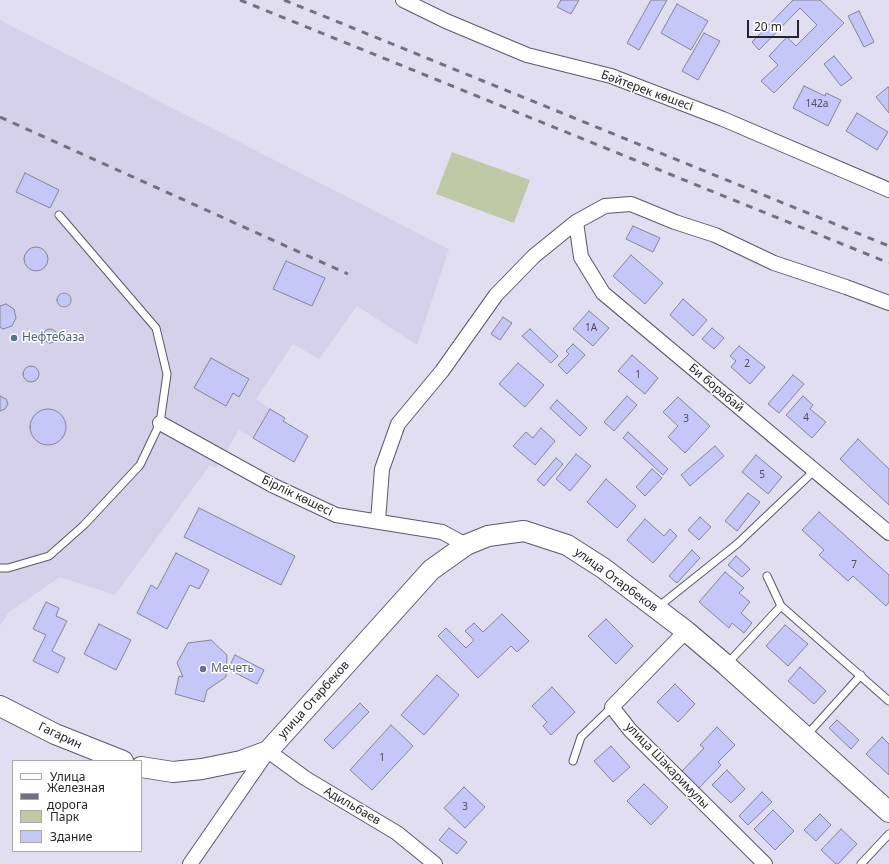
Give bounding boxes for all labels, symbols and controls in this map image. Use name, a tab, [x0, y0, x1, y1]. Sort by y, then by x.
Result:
scale bar	[749, 12, 801, 38]
text: 20 m	[754, 18, 782, 35]
street label: Бәйтерек көшесі	[599, 68, 695, 114]
house number: 142a	[806, 98, 828, 110]
house number: 1А	[585, 322, 597, 334]
place label: Нефтебаза	[22, 331, 85, 345]
marker: Нефтебаза	[9, 333, 19, 343]
house number: 2	[744, 358, 750, 370]
street label: Би борабай	[686, 361, 746, 415]
house number: 1	[635, 369, 641, 381]
house number: 4	[803, 412, 809, 424]
house number: 3	[683, 413, 689, 425]
house number: 5	[759, 469, 765, 481]
street label: Бірлік көшесі	[259, 473, 335, 519]
street label: улица Отарбеков	[571, 545, 661, 615]
house number: 7	[851, 559, 857, 571]
street label: улица Отарбеков	[275, 658, 353, 742]
place label: Мечеть	[211, 662, 254, 676]
marker: Мечеть	[198, 664, 208, 674]
street label: Гагарин	[36, 720, 84, 752]
street label: улица Шакаримулы	[622, 720, 712, 812]
house number: 1	[379, 752, 385, 764]
legend	[12, 760, 142, 852]
text: Улица	[50, 768, 85, 785]
text: Железная дорога	[47, 779, 105, 813]
street label: Адильбаев	[321, 784, 383, 828]
house number: 3	[462, 801, 468, 813]
text: Парк	[50, 808, 79, 825]
text: Здание	[50, 828, 92, 845]

